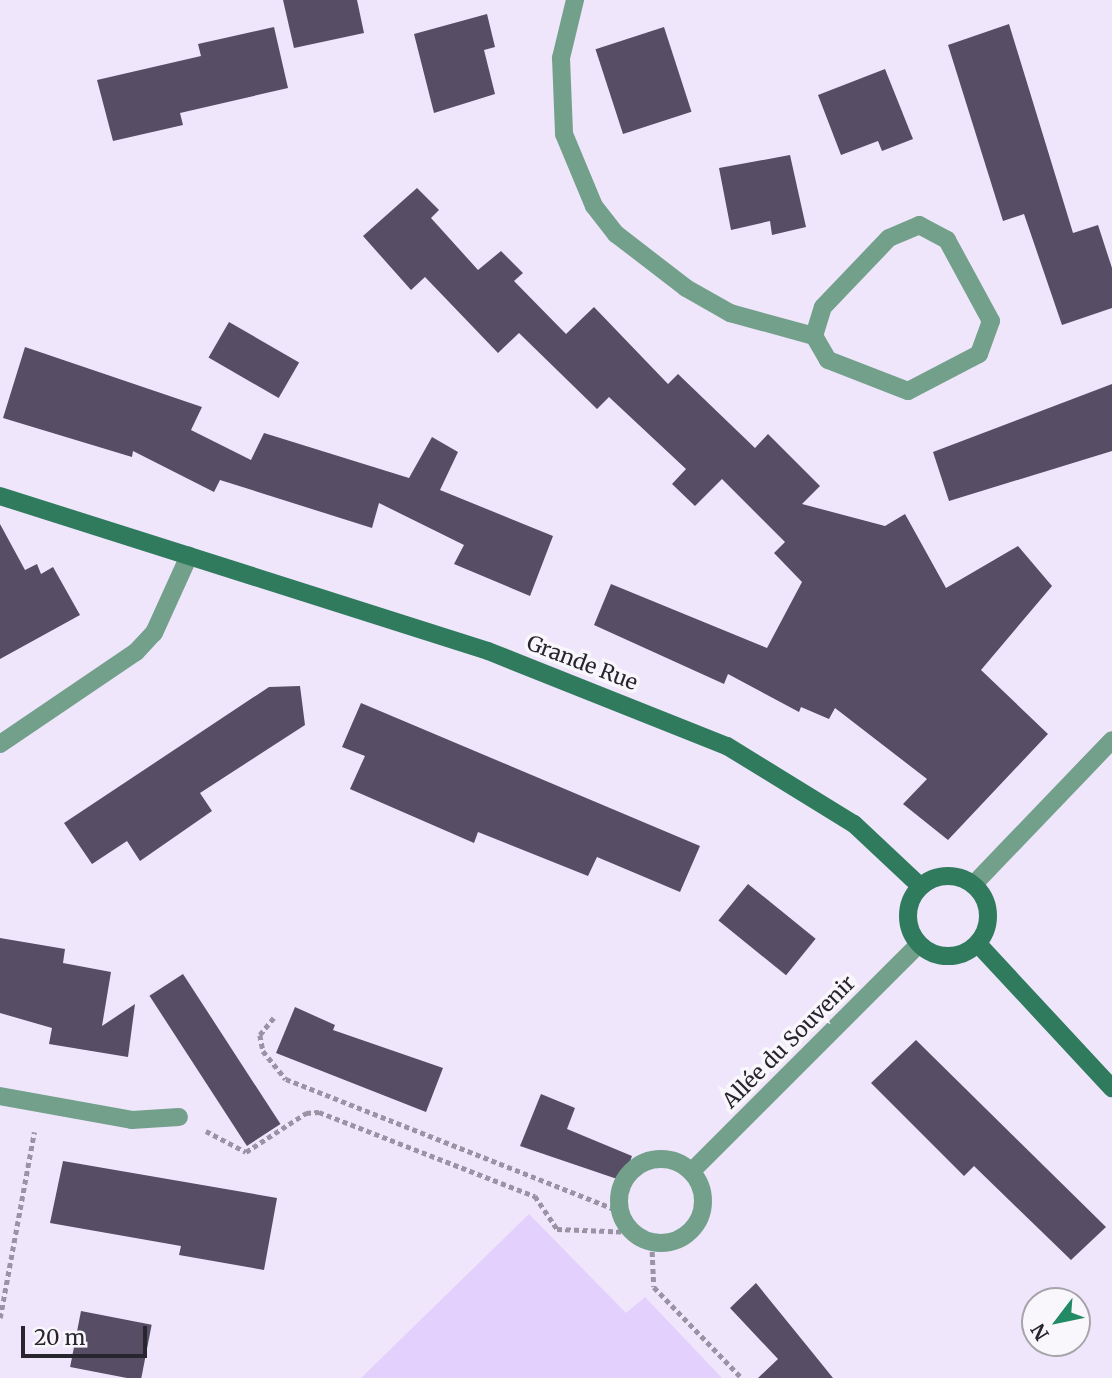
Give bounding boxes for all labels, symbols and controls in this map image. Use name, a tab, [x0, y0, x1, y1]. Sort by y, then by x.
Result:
street label: Grande Rue	[523, 630, 641, 696]
street label: Allée du Souvenir	[718, 971, 860, 1113]
north arrow	[1021, 1287, 1091, 1357]
scale bar	[24, 1312, 150, 1356]
text: N	[1026, 1319, 1054, 1345]
text: 20 m	[34, 1324, 85, 1351]

